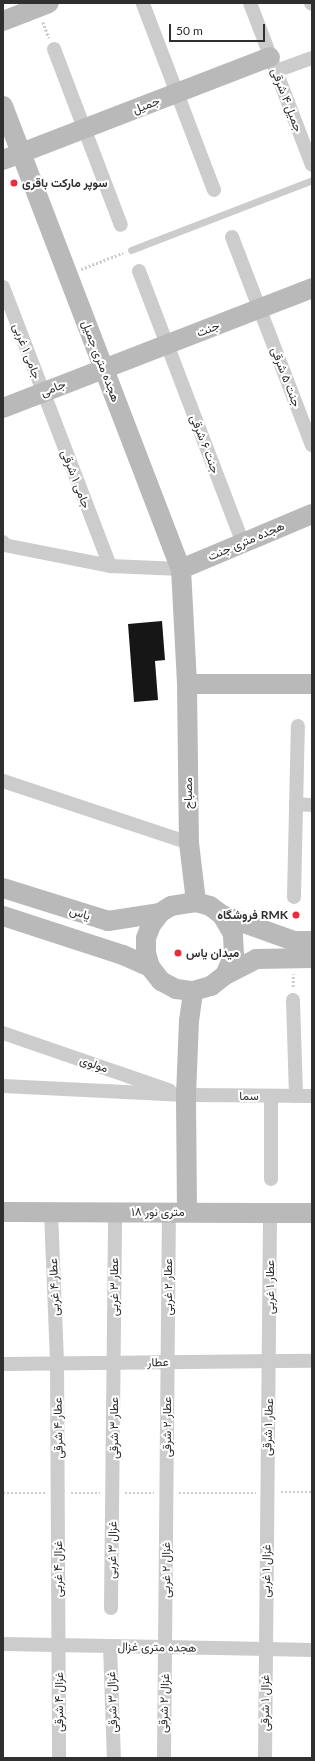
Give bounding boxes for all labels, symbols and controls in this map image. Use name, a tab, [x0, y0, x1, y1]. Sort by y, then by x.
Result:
scale bar	[171, 16, 267, 42]
text: 50 m	[176, 23, 203, 38]
street label: جمیل ۴ شرقی	[268, 66, 306, 134]
street label: جمیل	[130, 93, 162, 117]
place label: سوپر مارکت باقری	[22, 176, 108, 190]
marker: سوپر مارکت باقری	[9, 178, 19, 188]
street label: هجده متری جمیل	[79, 318, 123, 404]
street label: جنت	[195, 318, 221, 340]
street label: جامی ۱ غربی	[10, 321, 44, 381]
street label: جنت ۵ شرقی	[268, 345, 304, 409]
street label: جامی	[38, 377, 68, 399]
street label: جنت ۶ شرقی	[187, 413, 223, 475]
street label: جامی ۱ شرقی	[58, 448, 94, 510]
street label: هجده متری جنت	[206, 518, 286, 564]
street label: مصباح	[181, 777, 195, 809]
street label: یاس	[68, 903, 92, 923]
place label: فروشگاه RMK	[217, 908, 288, 922]
marker: فروشگاه RMK	[291, 910, 301, 920]
place label: میدان یاس	[186, 946, 239, 960]
marker: میدان یاس	[173, 948, 183, 958]
street label: مولوی	[78, 1052, 110, 1076]
street label: سما	[239, 1089, 259, 1103]
street label: ۱۸ متری نور	[131, 1205, 185, 1219]
street label: عطار ۴ غربی	[46, 1258, 62, 1316]
street label: عطار ۳ غربی	[107, 1258, 121, 1316]
street label: عطار ۲ غربی	[161, 1258, 175, 1316]
street label: عطار ۱ غربی	[263, 1260, 277, 1314]
street label: عطار	[147, 1355, 169, 1369]
street label: عطار ۴ شرقی	[50, 1397, 66, 1459]
street label: عطار ۳ شرقی	[107, 1397, 121, 1459]
street label: عطار ۲ شرقی	[160, 1397, 174, 1457]
street label: عطار ۱ شرقی	[260, 1398, 276, 1456]
street label: غزال ۳ غربی	[104, 1521, 120, 1579]
street label: غزال ۴ غربی	[51, 1541, 65, 1597]
street label: غزال ۲ غربی	[159, 1542, 173, 1598]
street label: غزال ۱ غربی	[258, 1544, 274, 1598]
street label: هجده متری غزال	[117, 1639, 197, 1655]
street label: غزال ۳ شرقی	[104, 1671, 120, 1733]
street label: غزال ۴ شرقی	[52, 1672, 66, 1732]
street label: غزال ۲ شرقی	[156, 1673, 172, 1733]
street label: غزال ۱ شرقی	[258, 1675, 272, 1731]

